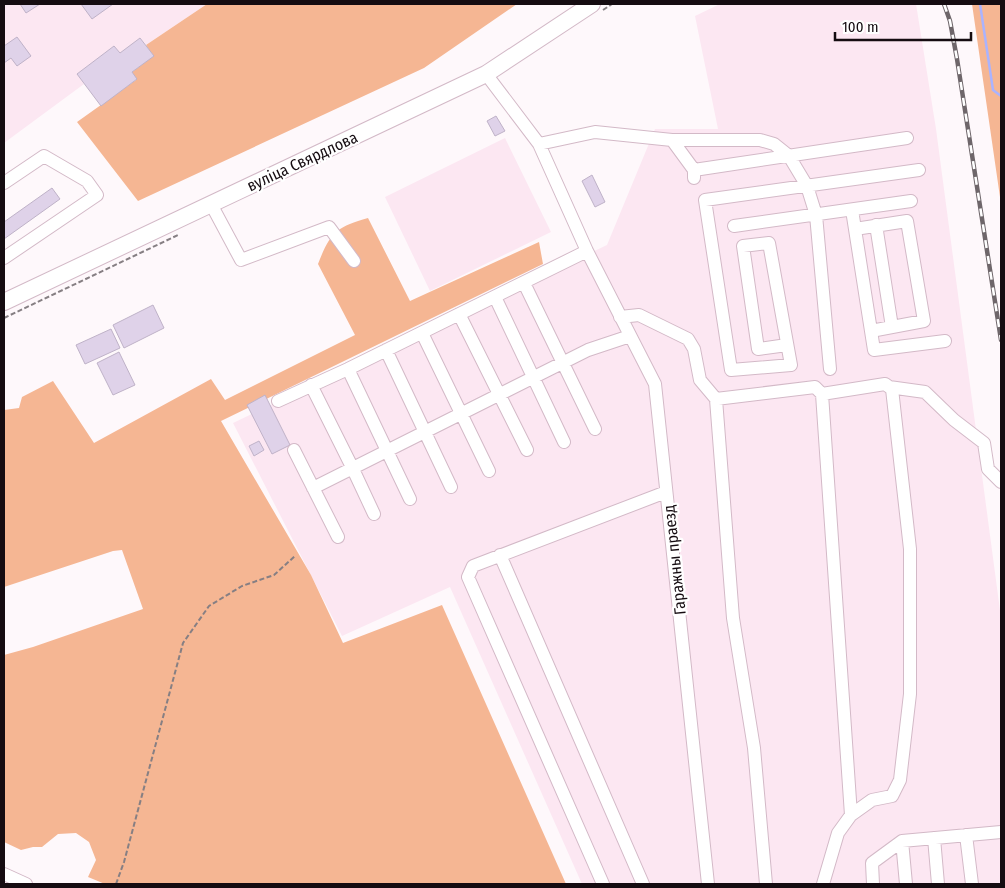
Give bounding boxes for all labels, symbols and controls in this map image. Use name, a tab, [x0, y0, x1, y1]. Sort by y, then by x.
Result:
scale bar	[835, 10, 971, 42]
text: 100 m	[842, 18, 879, 36]
street label: вуліца Свярдлова	[244, 127, 361, 195]
street label: Гаражны праезд	[659, 504, 690, 616]

